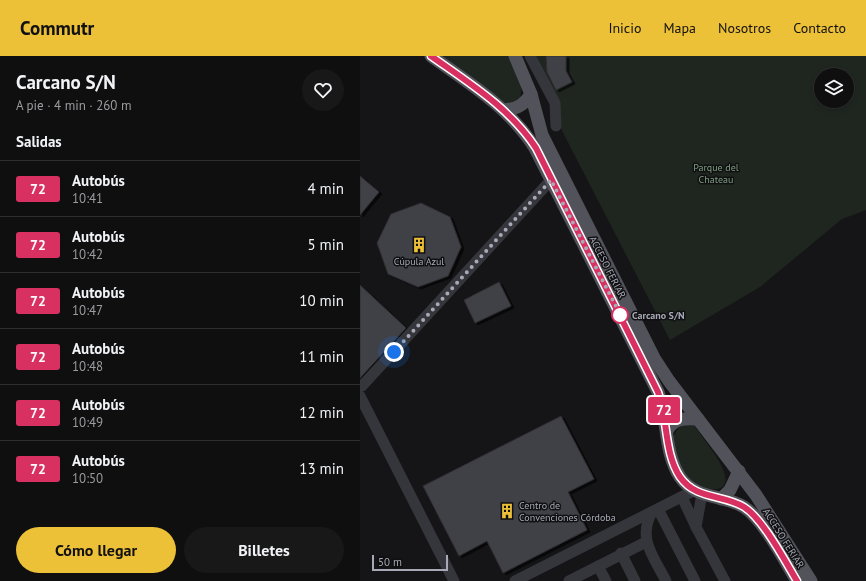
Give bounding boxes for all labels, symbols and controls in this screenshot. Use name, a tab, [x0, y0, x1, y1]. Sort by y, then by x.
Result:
text: Commutr	[20, 16, 94, 40]
text: Inicio	[608, 19, 641, 37]
text: Mapa	[663, 19, 696, 37]
text: Nosotros	[718, 19, 771, 37]
text: Contacto	[793, 19, 846, 37]
map controls	[814, 68, 854, 108]
button: layers	[814, 68, 854, 108]
button: heart	[302, 69, 344, 111]
text: Carcano S/N	[16, 70, 116, 94]
text: A pie · 4 min · 260 m	[16, 97, 131, 114]
text: Salidas	[16, 132, 62, 151]
park label: Parque del Chateau	[693, 161, 739, 186]
text: Autobús	[72, 171, 125, 190]
text: 4 min	[307, 179, 344, 198]
text: 72	[30, 180, 46, 198]
text: 10:41	[72, 190, 103, 207]
text: Autobús	[72, 227, 125, 246]
street label: ACCESO FERIAR	[586, 234, 629, 301]
text: 5 min	[307, 235, 344, 254]
text: 72	[30, 236, 46, 254]
building icon: Cúpula Azul	[410, 236, 428, 254]
text: 10:42	[72, 246, 103, 263]
place label: Cúpula Azul	[394, 255, 444, 268]
text: Autobús	[72, 283, 125, 302]
text: 10 min	[299, 291, 344, 310]
text: 72	[30, 292, 46, 310]
text: 10:47	[72, 302, 103, 319]
marker: Carcano S/N	[611, 306, 629, 324]
place label: Carcano S/N	[632, 309, 685, 322]
text: Autobús	[72, 339, 125, 358]
your location	[384, 342, 404, 362]
text: 11 min	[299, 347, 344, 366]
text: 72	[30, 348, 46, 366]
text: 10:48	[72, 358, 103, 375]
text: Autobús	[72, 395, 125, 414]
line badge: 72	[646, 397, 682, 423]
text: 72	[656, 401, 672, 419]
text: 12 min	[299, 403, 344, 422]
text: 72	[30, 404, 46, 422]
text: 10:49	[72, 414, 103, 431]
text: Autobús	[72, 451, 125, 470]
text: 13 min	[299, 459, 344, 478]
text: 72	[30, 460, 46, 478]
text: 10:50	[72, 470, 103, 487]
place label: Centro de Convenciones Córdoba	[519, 499, 616, 524]
building icon: Centro de Convenciones Córdoba	[498, 502, 516, 520]
street label: ACCESO FERIAR	[760, 506, 807, 571]
button: Cómo llegar	[16, 527, 176, 573]
button: Billetes	[184, 527, 344, 573]
scale bar	[372, 553, 448, 572]
text: 50 m	[378, 555, 402, 569]

